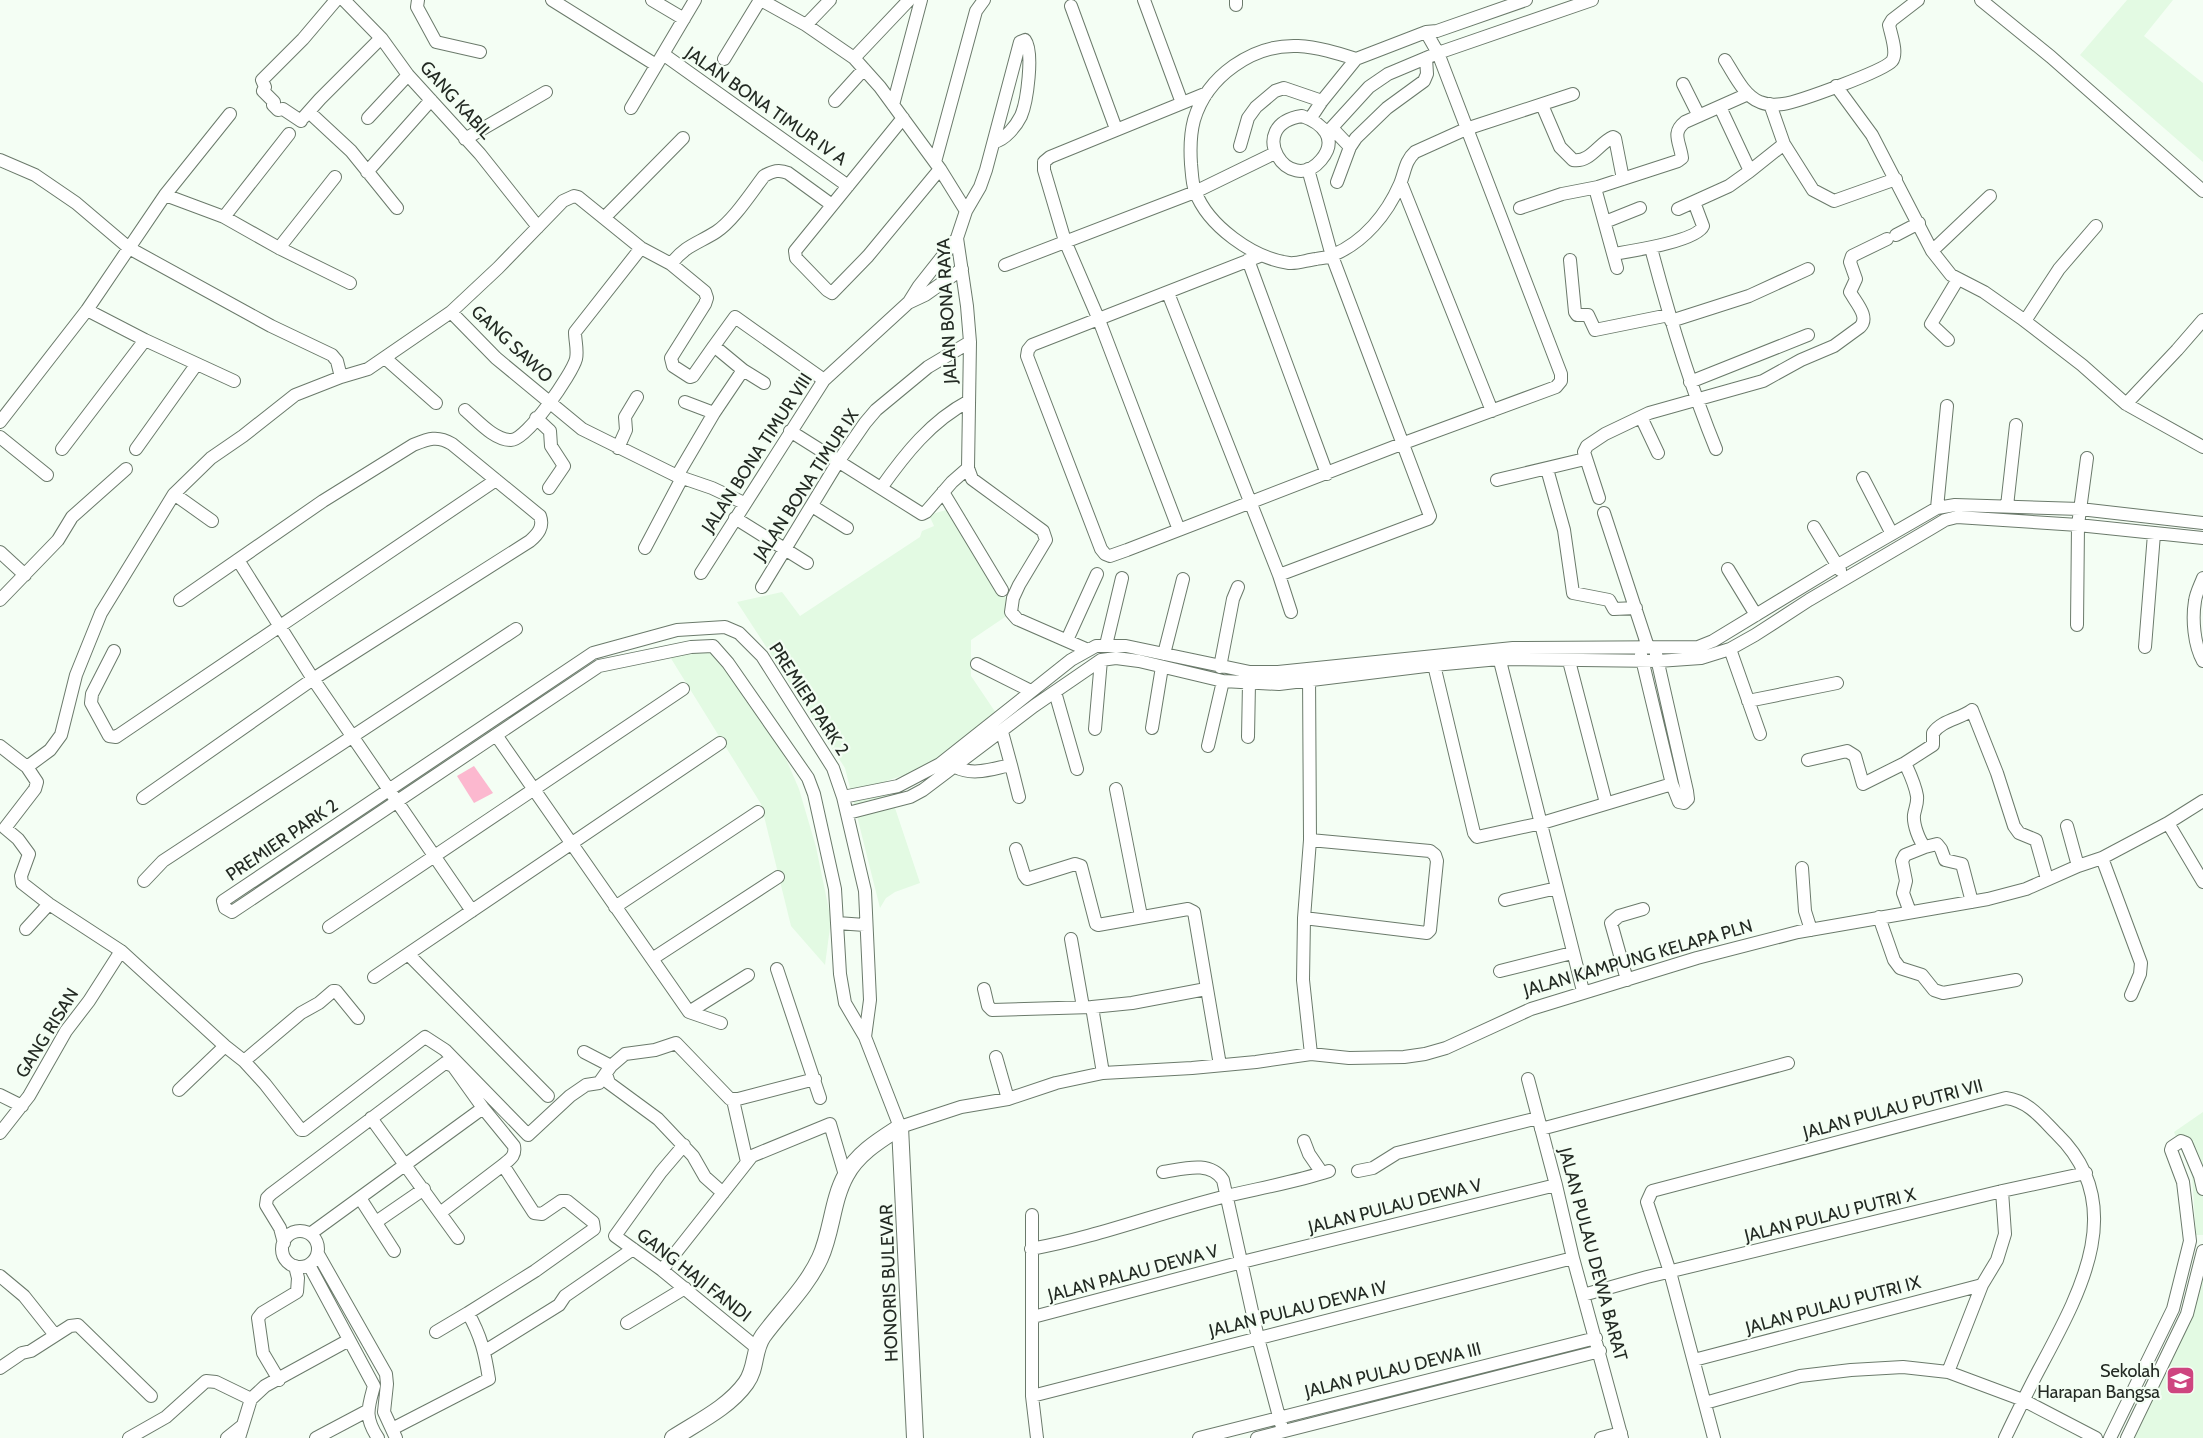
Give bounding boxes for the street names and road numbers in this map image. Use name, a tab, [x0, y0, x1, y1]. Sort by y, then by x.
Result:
street label: JALAN BONA TIMUR IV A	[680, 41, 851, 170]
street label: GANG KABIL	[415, 56, 497, 144]
street label: JALAN BONA RAYA	[932, 238, 962, 385]
street label: GANG SAWO	[467, 301, 558, 387]
street label: JALAN BONA TIMUR VIII	[697, 369, 817, 538]
street label: JALAN BONA TIMUR IX	[748, 405, 864, 566]
street label: PREMIER PARK 2	[764, 638, 854, 760]
street label: PREMIER PARK 2	[222, 794, 342, 886]
street label: JALAN KAMPUNG KELAPA PLN	[1520, 915, 1755, 1002]
street label: GANG RISAN	[11, 984, 83, 1082]
street label: JALAN PULAU PUTRI VII	[1800, 1074, 1985, 1144]
street label: JALAN PULAU DEWA BARAT	[1554, 1144, 1632, 1363]
street label: JALAN PULAU DEWA V	[1305, 1174, 1484, 1238]
street label: JALAN PULAU PUTRI X	[1741, 1183, 1918, 1247]
street label: HONORIS BULEVAR	[875, 1204, 903, 1362]
street label: GANG HAJI FANDI	[632, 1224, 756, 1326]
street label: JALAN PALAU DEWA V	[1044, 1240, 1221, 1307]
street label: JALAN PULAU PUTRI IX	[1742, 1271, 1923, 1339]
street label: JALAN PULAU DEWA IV	[1206, 1276, 1389, 1342]
street label: JALAN PULAU DEWA III	[1302, 1337, 1484, 1403]

